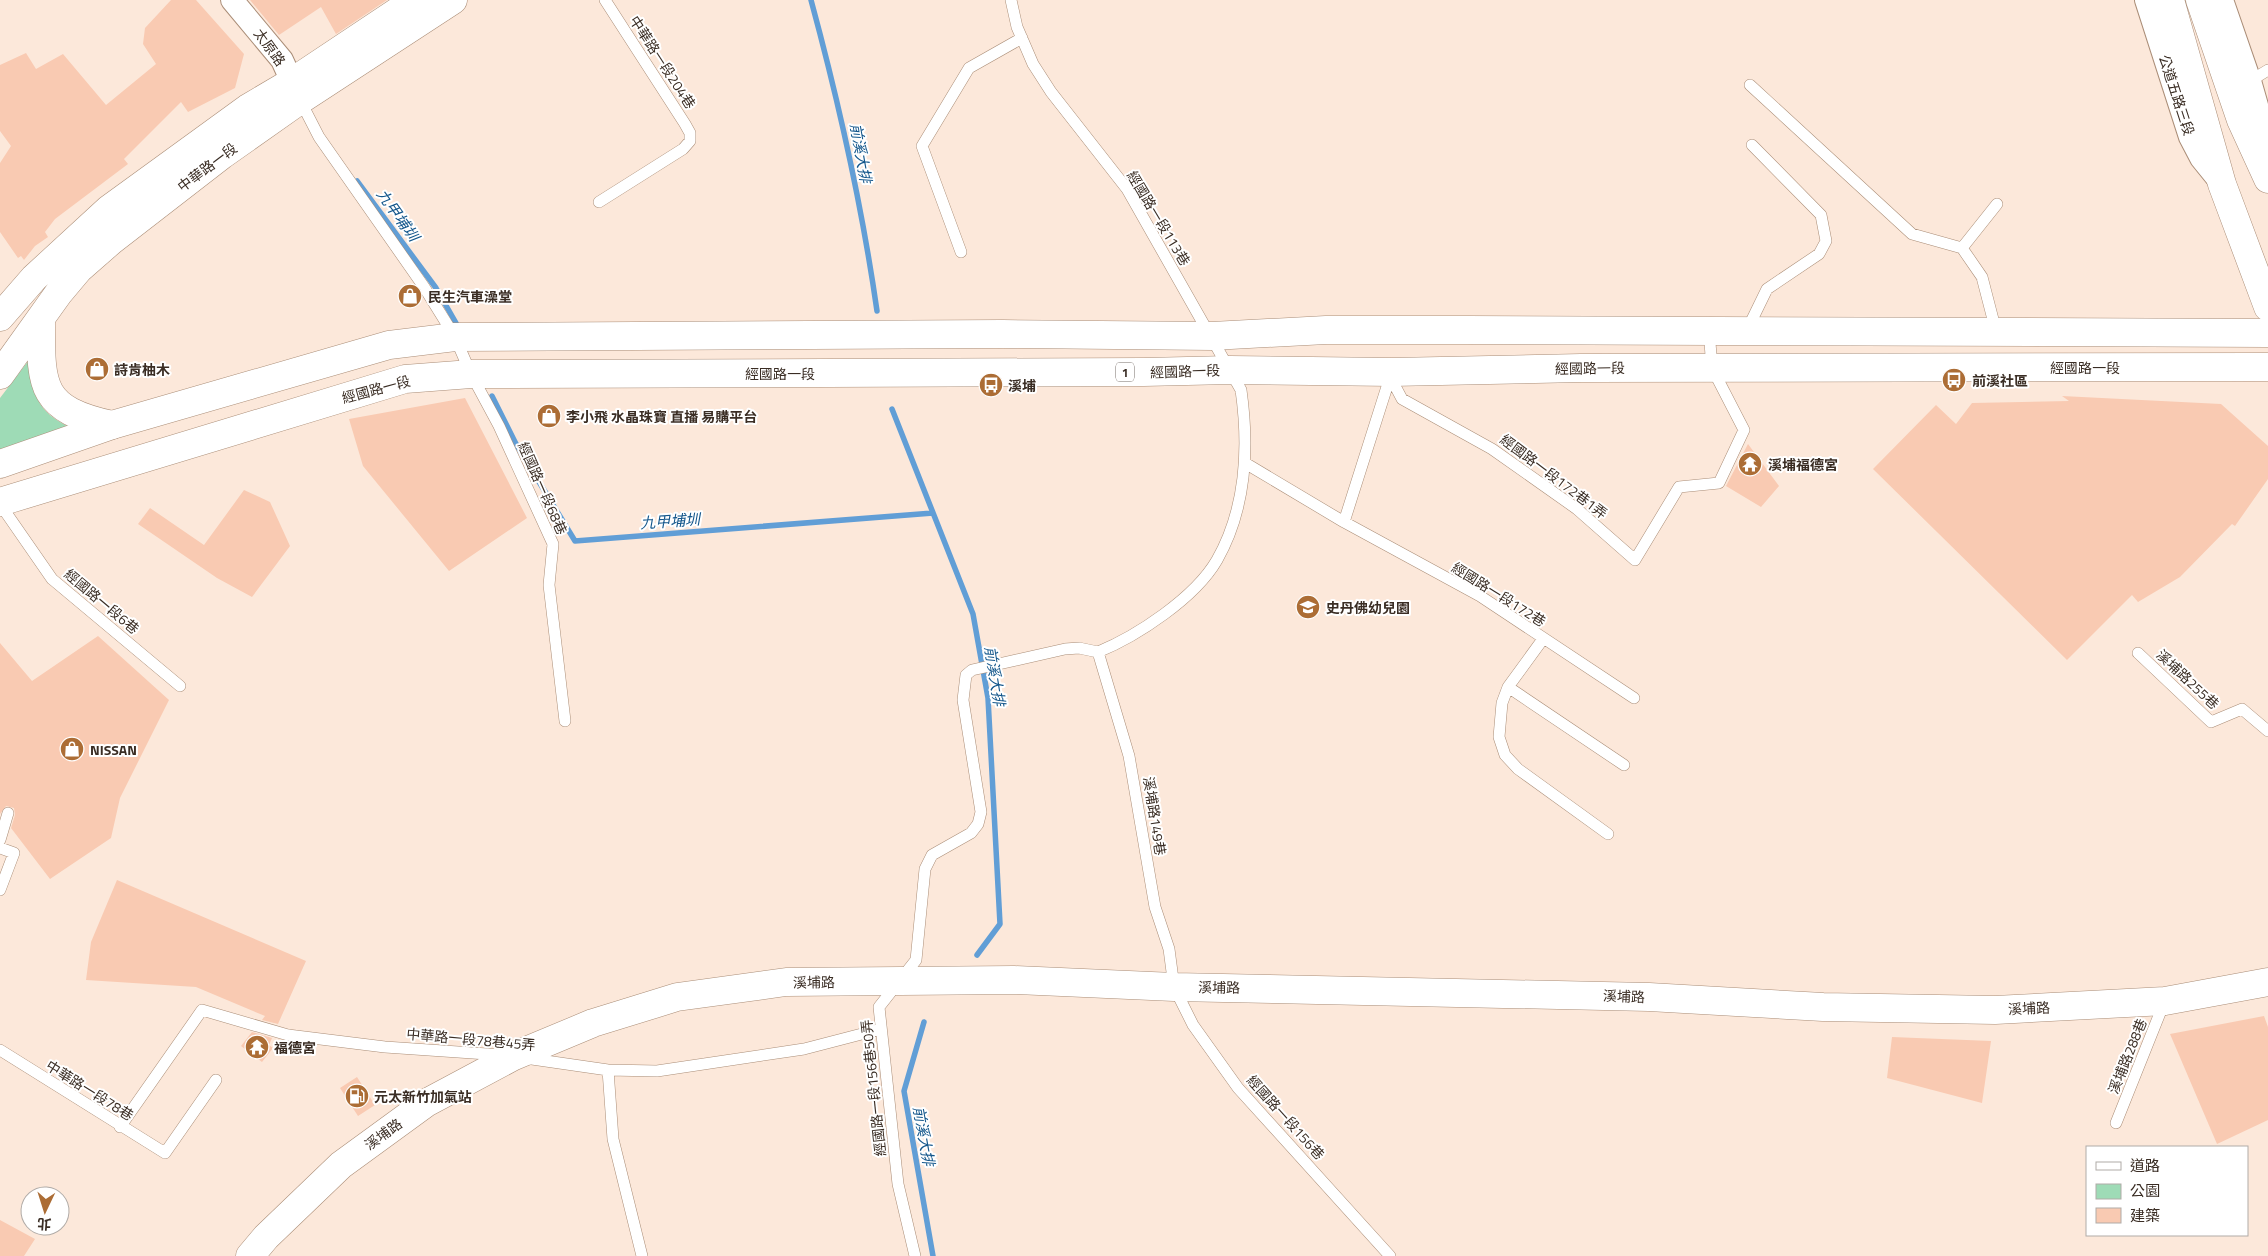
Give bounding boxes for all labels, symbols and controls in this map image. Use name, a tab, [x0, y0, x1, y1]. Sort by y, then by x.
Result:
street label: 中華路一段204巷	[625, 11, 701, 113]
street label: 太原路	[249, 24, 291, 70]
street label: 公道五路三段	[2154, 52, 2200, 138]
water label: 前溪大排	[844, 121, 878, 187]
street label: 中華路一段	[173, 138, 241, 196]
street label: 經國路一段113巷	[1122, 167, 1196, 269]
water label: 九甲埔圳	[371, 184, 426, 248]
shop icon: 民生汽車澡堂	[397, 283, 423, 309]
place label: 民生汽車澡堂	[428, 286, 512, 307]
shop icon: 詩肯柚木	[84, 356, 110, 382]
street label: 經國路一段	[1555, 357, 1625, 379]
street label: 經國路一段	[2050, 357, 2120, 378]
place label: 詩肯柚木	[114, 359, 170, 380]
street label: 經國路一段	[1150, 359, 1220, 383]
road number: 1	[1116, 362, 1134, 382]
street label: 經國路一段	[745, 363, 815, 384]
bus stop icon: 前溪社區	[1941, 367, 1967, 393]
street label: 經國路一段	[339, 370, 413, 408]
place label: 前溪社區	[1972, 370, 2028, 391]
bus stop icon: 溪埔	[978, 372, 1004, 398]
place label: 溪埔	[1008, 375, 1036, 396]
shop icon: 李小飛 水晶珠寶 直播 易購平台	[536, 403, 562, 429]
place label: 李小飛 水晶珠寶 直播 易購平台	[566, 406, 757, 427]
street label: 經國路一段172巷1弄	[1496, 429, 1612, 523]
street label: 經國路一段68巷	[513, 438, 573, 538]
temple icon: 溪埔福德宮	[1737, 451, 1763, 477]
place label: 溪埔福德宮	[1768, 454, 1838, 475]
water label: 九甲埔圳	[639, 507, 703, 535]
street label: 經國路一段172巷	[1448, 557, 1550, 631]
street label: 經國路一段6巷	[60, 563, 144, 639]
school or university icon: 史丹佛幼兒園	[1295, 594, 1321, 620]
place label: 史丹佛幼兒園	[1326, 597, 1410, 618]
street label: 溪埔路255巷	[2152, 644, 2224, 714]
water label: 前溪大排	[979, 645, 1011, 709]
shop icon: NISSAN	[59, 736, 85, 762]
place label: NISSAN	[90, 739, 137, 760]
street label: 溪埔路149巷	[1138, 775, 1172, 857]
street label: 溪埔路	[793, 971, 835, 993]
street label: 溪埔路	[1198, 976, 1240, 998]
street label: 溪埔路	[1603, 985, 1645, 1007]
street label: 溪埔路	[2007, 996, 2051, 1020]
street label: 溪埔路288巷	[2102, 1015, 2152, 1097]
street label: 經國路一段156巷50弄	[855, 1019, 891, 1157]
street label: 中華路一段78巷45弄	[406, 1023, 536, 1055]
temple icon: 福德宮	[244, 1034, 270, 1060]
place label: 福德宮	[274, 1037, 316, 1058]
street label: 中華路一段78巷	[42, 1055, 138, 1125]
street label: 經國路一段156巷	[1242, 1070, 1330, 1164]
fuel station icon: 元太新竹加氣站	[344, 1083, 370, 1109]
place label: 元太新竹加氣站	[374, 1086, 472, 1107]
water label: 前溪大排	[907, 1104, 941, 1170]
street label: 溪埔路	[360, 1113, 406, 1155]
legend	[2086, 1146, 2248, 1236]
text: 道路	[2130, 1154, 2160, 1177]
text: 公園	[2130, 1179, 2160, 1202]
north arrow	[20, 1186, 70, 1236]
text: 建築	[2130, 1204, 2160, 1227]
text: 北	[36, 1214, 52, 1235]

